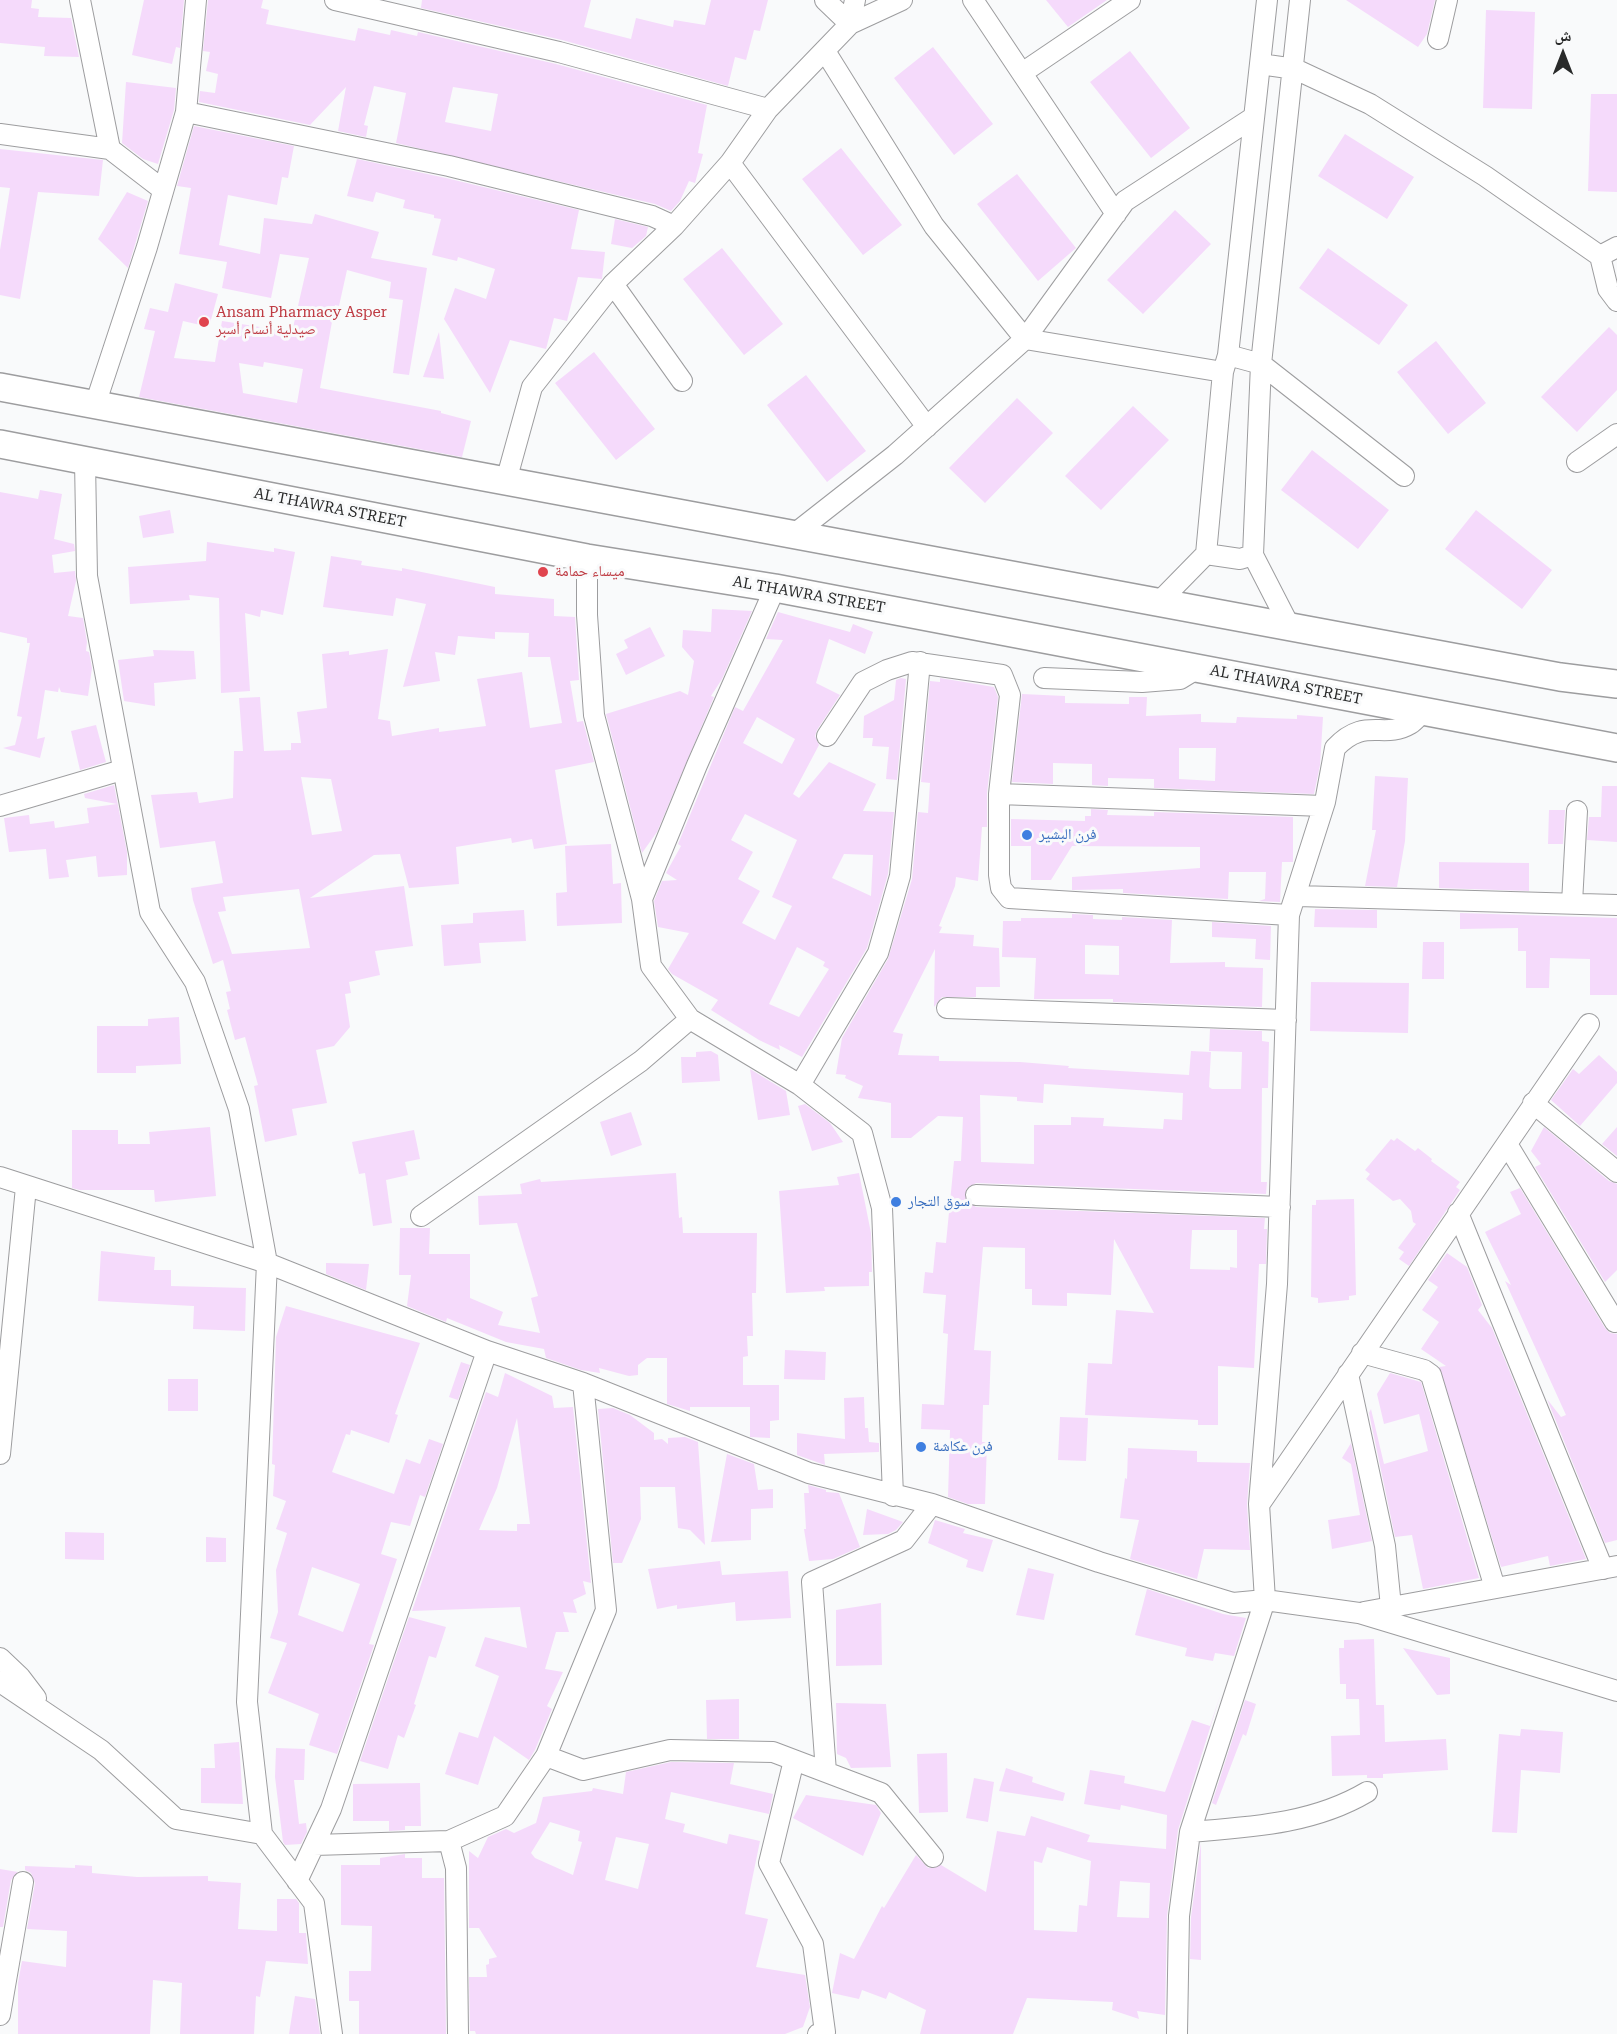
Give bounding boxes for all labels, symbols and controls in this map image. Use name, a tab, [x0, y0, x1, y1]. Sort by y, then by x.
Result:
north arrow	[1533, 24, 1593, 84]
text: ش	[1555, 26, 1571, 45]
place label: Ansam Pharmacy Asper صيدلية أنسام أسبر	[216, 304, 387, 339]
marker: Ansam Pharmacy Asper صيدلية أنسام أسبر	[197, 315, 211, 329]
street label: AL THAWRA STREET	[252, 484, 408, 532]
place label: ميساء حمامة	[555, 563, 624, 581]
marker: ميساء حمامة	[536, 565, 550, 579]
street label: AL THAWRA STREET	[731, 573, 887, 617]
street label: AL THAWRA STREET	[1208, 661, 1364, 709]
place label: فرن البشير	[1039, 826, 1096, 844]
marker: فرن البشير	[1020, 828, 1034, 842]
place label: سوق التجار	[908, 1193, 970, 1211]
marker: سوق التجار	[889, 1195, 903, 1209]
place label: فرن عكاشة	[933, 1438, 993, 1456]
marker: فرن عكاشة	[914, 1440, 928, 1454]

